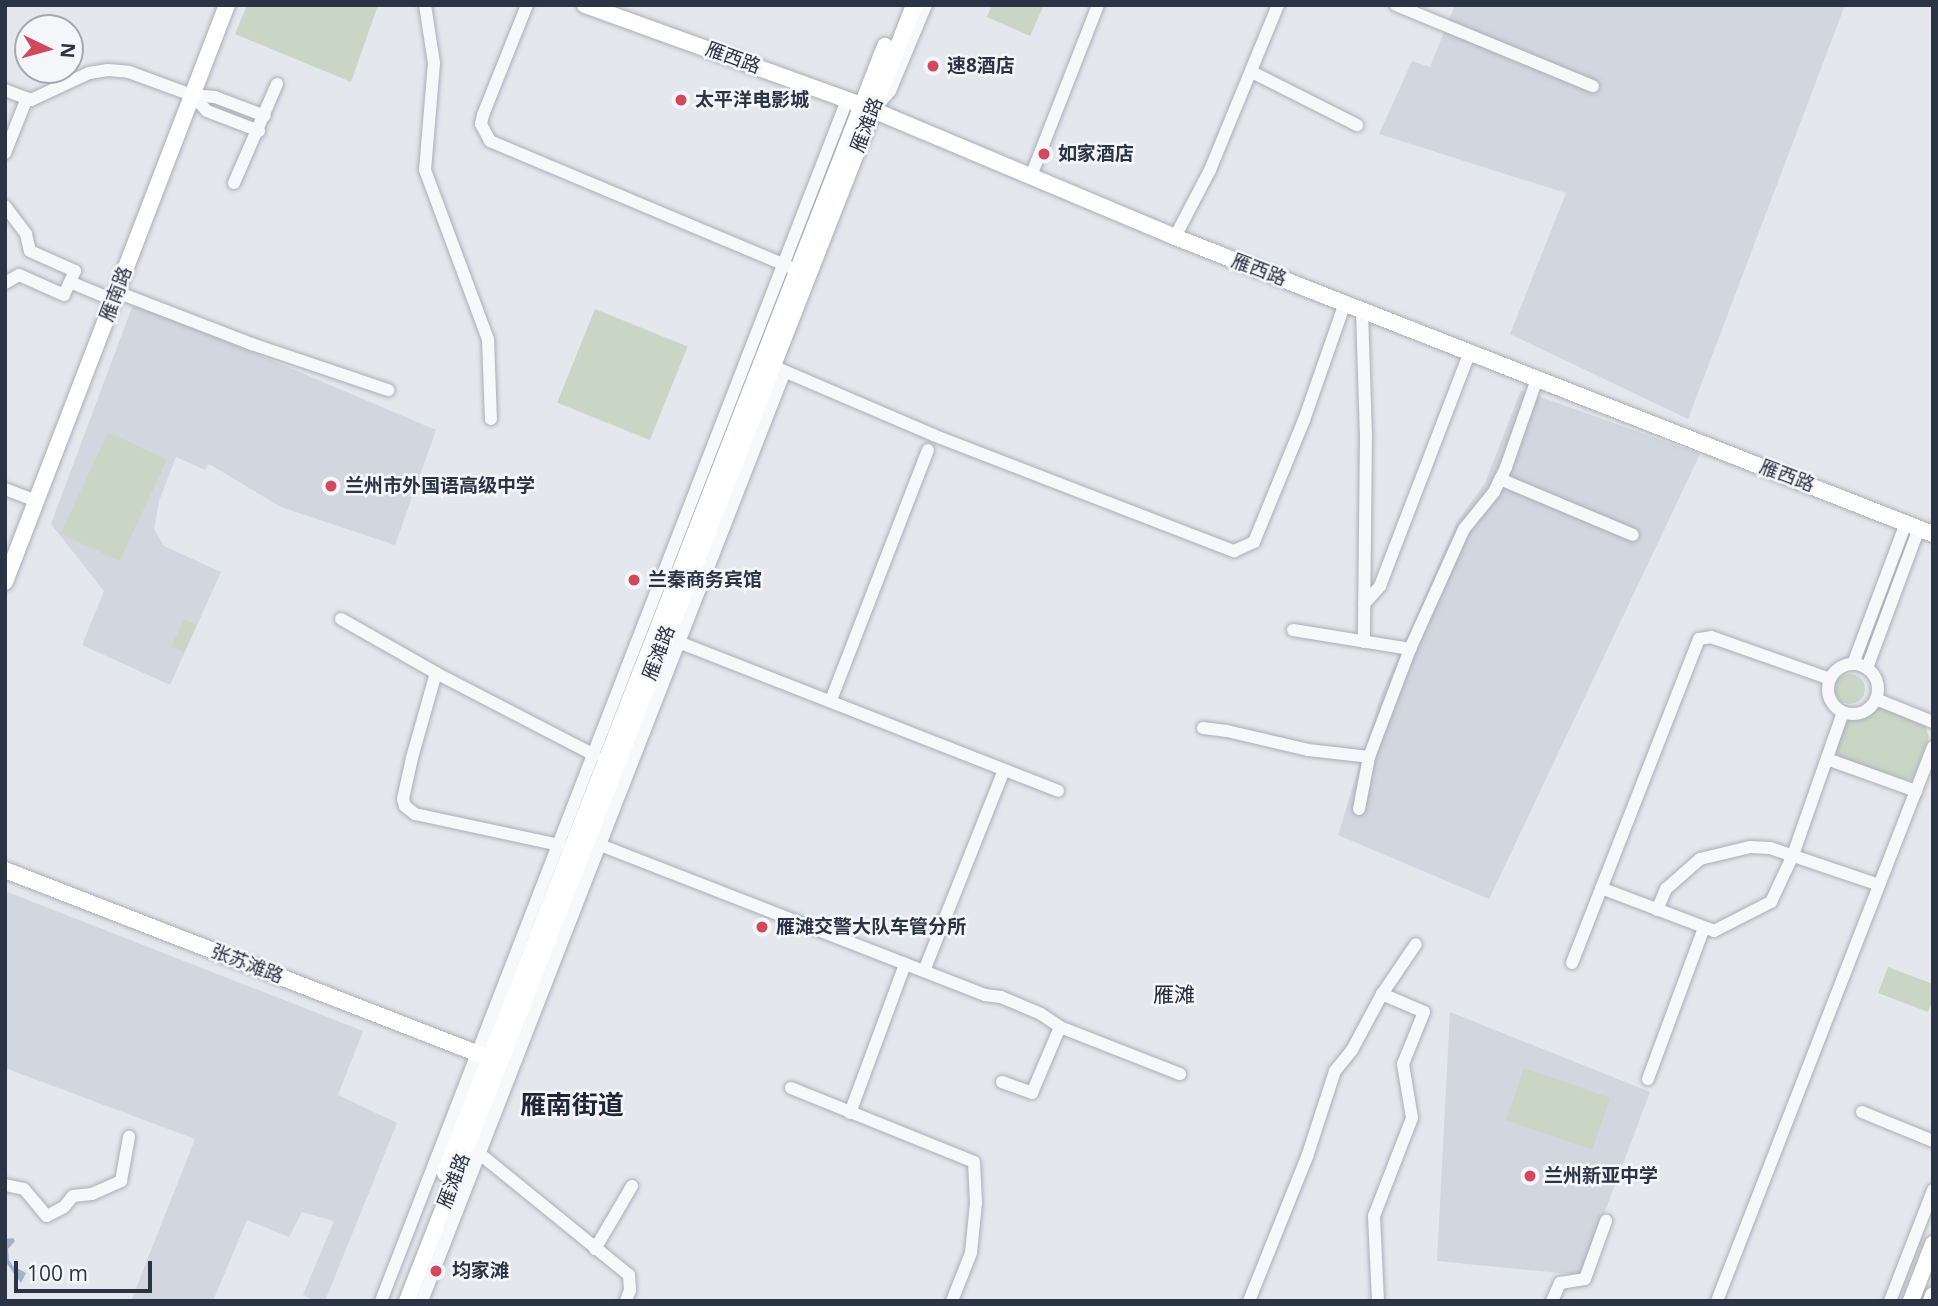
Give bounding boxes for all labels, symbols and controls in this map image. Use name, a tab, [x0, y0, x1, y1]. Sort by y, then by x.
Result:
north arrow	[14, 14, 84, 84]
street label: 雁西路	[702, 38, 764, 78]
text: N	[54, 42, 82, 59]
place label: 速8酒店	[947, 55, 1015, 77]
marker: 速8酒店	[925, 58, 941, 74]
place label: 太平洋电影城	[695, 89, 809, 111]
marker: 太平洋电影城	[673, 92, 689, 108]
street label: 雁滩路	[846, 94, 888, 156]
place label: 如家酒店	[1058, 143, 1134, 165]
marker: 如家酒店	[1036, 146, 1052, 162]
street label: 雁西路	[1228, 249, 1290, 291]
street label: 雁南路	[95, 263, 137, 325]
street label: 雁西路	[1756, 455, 1818, 497]
place label: 兰州市外国语高级中学	[345, 475, 535, 497]
marker: 兰州市外国语高级中学	[323, 478, 339, 494]
place label: 兰秦商务宾馆	[648, 569, 762, 591]
marker: 兰秦商务宾馆	[626, 572, 642, 588]
street label: 雁滩路	[638, 622, 680, 684]
place label: 雁滩交警大队车管分所	[776, 916, 966, 938]
marker: 雁滩交警大队车管分所	[754, 919, 770, 935]
street label: 张苏滩路	[207, 940, 287, 988]
district label: 雁滩	[1153, 981, 1195, 1007]
district label: 雁南街道	[520, 1089, 624, 1121]
street label: 雁滩路	[433, 1150, 475, 1212]
place label: 兰州新亚中学	[1544, 1165, 1658, 1187]
marker: 兰州新亚中学	[1522, 1168, 1538, 1184]
scale bar	[18, 1246, 156, 1290]
text: 100 m	[27, 1259, 88, 1287]
place label: 均家滩	[452, 1260, 509, 1282]
marker: 均家滩	[426, 1261, 446, 1281]

